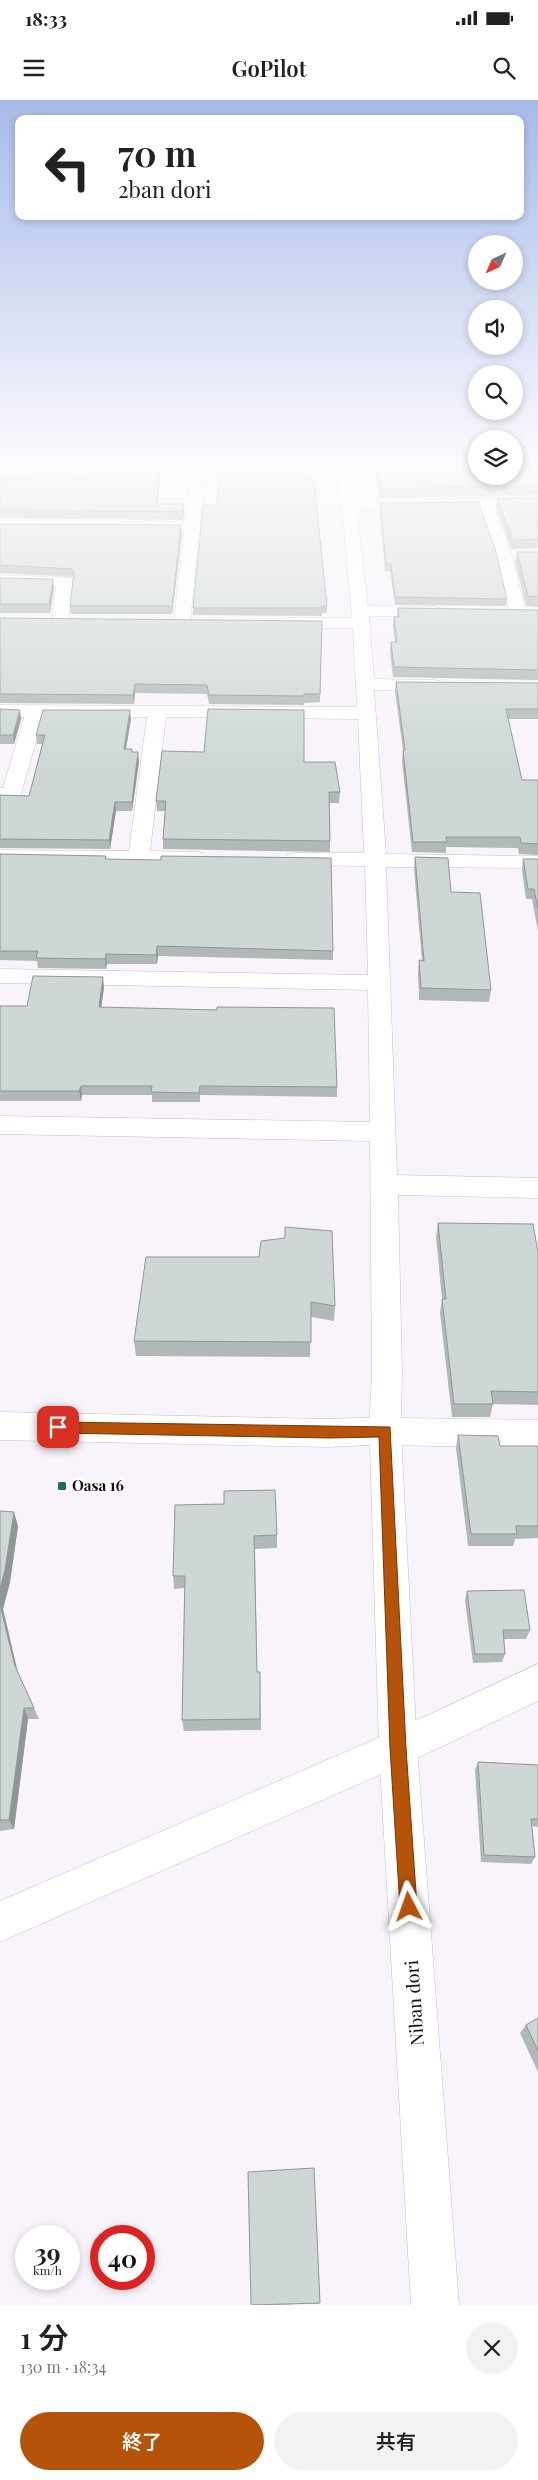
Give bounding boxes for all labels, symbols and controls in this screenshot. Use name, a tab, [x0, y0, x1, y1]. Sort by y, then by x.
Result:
text: 18:33	[25, 5, 67, 31]
text: GoPilot	[232, 53, 306, 83]
icon: menu	[20, 54, 48, 82]
icon: search	[490, 54, 518, 82]
text: 70 m	[118, 129, 196, 176]
icon: left	[35, 135, 100, 200]
text: 2ban dori	[118, 174, 212, 204]
north arrow	[468, 235, 522, 290]
map controls	[468, 235, 523, 485]
button: sound	[468, 300, 523, 355]
button: search	[468, 365, 523, 420]
button: layers	[468, 430, 523, 485]
pin	[37, 1406, 79, 1448]
icon: arrive	[44, 1413, 72, 1441]
place label: Oasa 16	[72, 1475, 124, 1495]
marker: Oasa 16	[56, 1480, 68, 1492]
position arrow	[382, 1880, 434, 1932]
street label: Niban dori	[399, 1959, 429, 2047]
speed limit sign: 40	[90, 2225, 155, 2290]
text: 39	[34, 2235, 61, 2268]
text: km/h	[33, 2262, 62, 2278]
text: 1 分	[20, 2317, 69, 2357]
button: close	[466, 2322, 518, 2374]
text: 130 m · 18:34	[20, 2356, 106, 2377]
button: 終了	[20, 2412, 264, 2470]
button: 共有	[274, 2412, 518, 2470]

